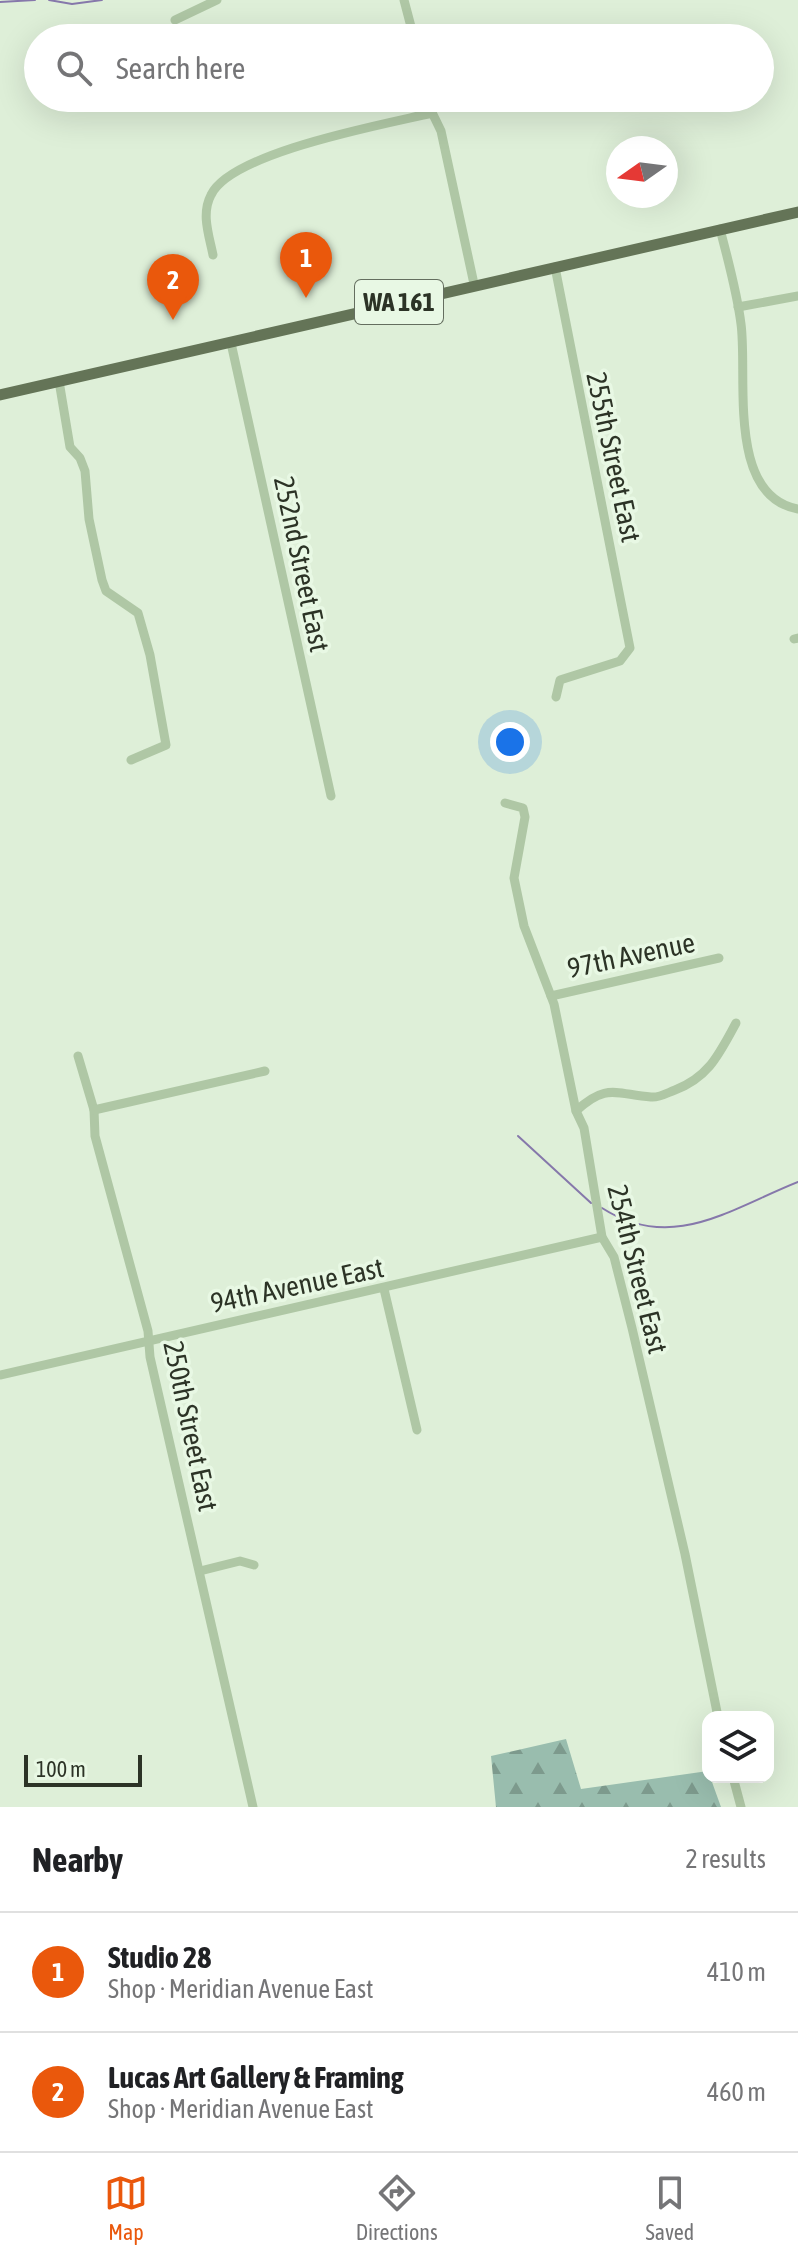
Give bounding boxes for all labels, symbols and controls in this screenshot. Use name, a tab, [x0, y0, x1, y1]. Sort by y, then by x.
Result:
search box	[24, 24, 774, 112]
icon: search	[52, 46, 96, 90]
text: Search here	[116, 51, 245, 85]
north arrow	[606, 136, 678, 208]
pin: 1	[280, 232, 332, 298]
pin: 2	[147, 254, 199, 320]
road number: WA 161	[355, 280, 443, 324]
street label: 255th Street East	[580, 369, 648, 545]
street label: 252nd Street East	[268, 473, 336, 655]
your location	[490, 722, 530, 762]
street label: 97th Avenue	[564, 926, 698, 984]
street label: 254th Street East	[602, 1181, 674, 1357]
street label: 94th Avenue East	[208, 1251, 386, 1319]
street label: 250th Street East	[157, 1338, 225, 1514]
map controls	[702, 1711, 774, 1783]
button: layers	[702, 1711, 774, 1783]
scale bar	[24, 1751, 142, 1787]
text: 100 m	[36, 1756, 86, 1782]
text: Nearby	[32, 1840, 123, 1879]
text: 2 results	[685, 1844, 766, 1874]
text: Studio 28	[108, 1940, 211, 1974]
text: 1	[52, 1957, 64, 1987]
text: 410 m	[707, 1957, 766, 1987]
text: Shop · Meridian Avenue East	[108, 1974, 374, 2004]
text: Lucas Art Gallery & Framing	[108, 2060, 404, 2094]
text: 2	[52, 2077, 64, 2107]
text: 460 m	[707, 2077, 766, 2107]
text: Shop · Meridian Avenue East	[108, 2094, 374, 2124]
tab: Map	[104, 2171, 148, 2245]
tab: Directions	[356, 2171, 438, 2245]
tab: Saved	[645, 2171, 694, 2245]

